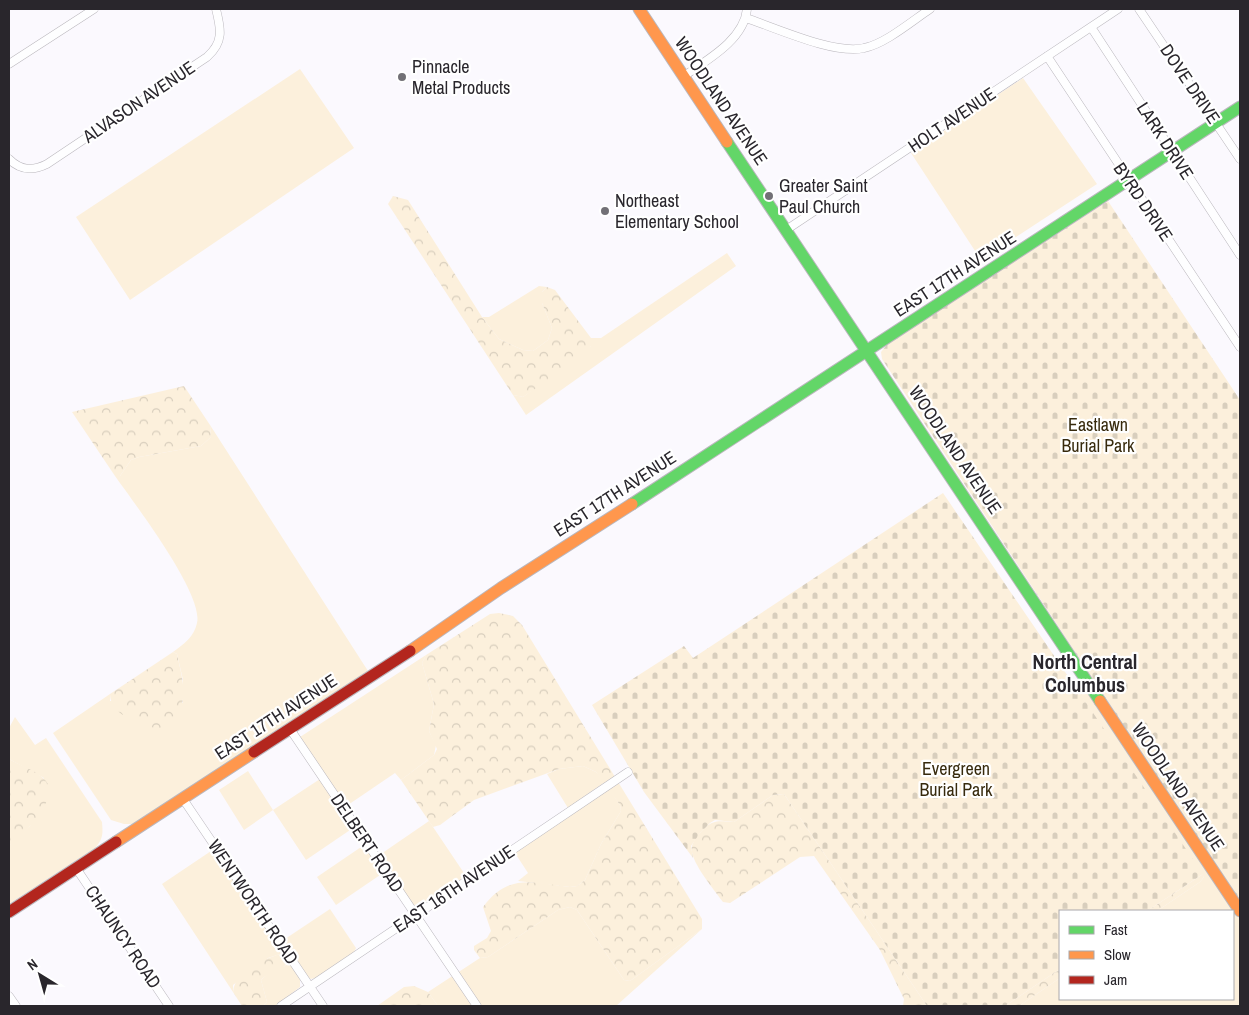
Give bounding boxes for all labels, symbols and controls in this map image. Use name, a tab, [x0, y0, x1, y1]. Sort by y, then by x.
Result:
street label: WOODLAND AVENUE	[669, 32, 774, 170]
street label: DOVE DRIVE	[1155, 39, 1226, 128]
place label: Pinnacle Metal Products	[412, 54, 510, 100]
street label: ALVASON AVENUE	[77, 55, 200, 149]
marker: Pinnacle Metal Products	[396, 71, 408, 83]
street label: HOLT AVENUE	[903, 81, 1001, 158]
street label: LARK DRIVE	[1131, 97, 1200, 184]
street label: BYRD DRIVE	[1108, 157, 1179, 246]
place label: Greater Saint Paul Church	[779, 173, 868, 219]
place label: Northeast Elementary School	[615, 188, 739, 234]
marker: Greater Saint Paul Church	[763, 190, 775, 202]
marker: Northeast Elementary School	[599, 205, 611, 217]
street label: EAST 17TH AVENUE	[889, 225, 1021, 323]
street label: WOODLAND AVENUE	[903, 381, 1008, 519]
park label: Eastlawn Burial Park	[1061, 412, 1135, 458]
street label: EAST 17TH AVENUE	[549, 445, 681, 543]
district label: North Central Columbus	[1033, 648, 1137, 698]
street label: EAST 17TH AVENUE	[210, 668, 342, 766]
street label: WOODLAND AVENUE	[1126, 718, 1231, 856]
park label: Evergreen Burial Park	[919, 756, 993, 802]
street label: DELBERT ROAD	[325, 788, 410, 897]
street label: WENTWORTH ROAD	[202, 834, 305, 969]
street label: EAST 16TH AVENUE	[388, 839, 519, 938]
street label: CHAUNCY ROAD	[80, 880, 167, 993]
legend	[1059, 910, 1234, 1000]
text: Fast	[1104, 919, 1128, 940]
text: Slow	[1104, 944, 1131, 965]
north arrow	[15, 950, 65, 1000]
text: N	[23, 955, 41, 974]
text: Jam	[1104, 969, 1127, 990]

